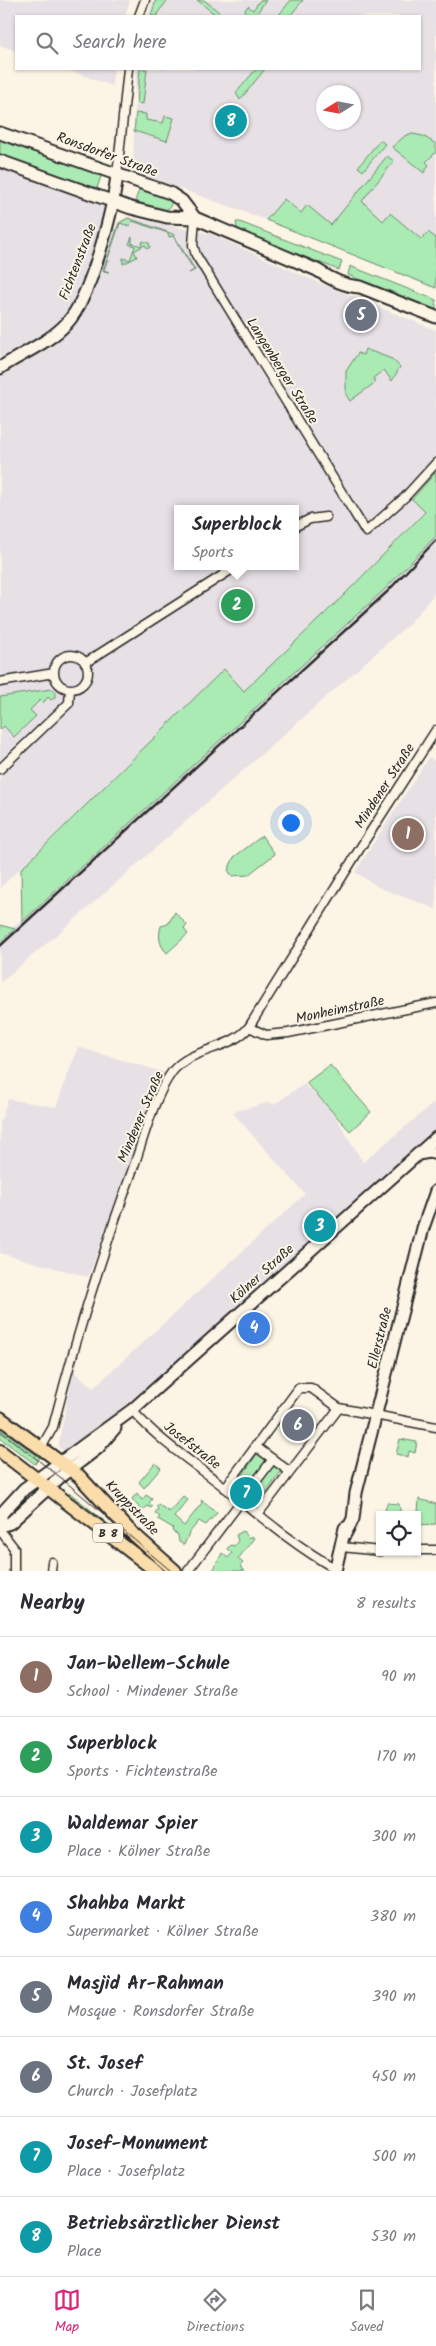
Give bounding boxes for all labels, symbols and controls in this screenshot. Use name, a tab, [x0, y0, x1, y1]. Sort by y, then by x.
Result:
search box	[15, 15, 421, 70]
text: Search here	[73, 28, 167, 58]
icon: search	[33, 29, 61, 57]
north arrow	[316, 85, 361, 130]
pin: 8	[215, 102, 247, 140]
street label: Ronsdorfer Straße	[53, 126, 161, 184]
street label: Fichtenstraße	[53, 220, 103, 304]
pin: 5	[345, 296, 377, 334]
street label: Langenberger Straße	[240, 313, 324, 429]
popup	[174, 505, 299, 570]
text: Superblock	[192, 510, 281, 540]
text: Sports	[192, 540, 234, 565]
pin: 2	[221, 586, 253, 624]
street label: Mindener Straße	[349, 738, 421, 833]
your location	[278, 810, 304, 836]
pin: 1	[392, 815, 424, 853]
street label: Monheimstraße	[294, 990, 387, 1030]
street label: Mindener Straße	[112, 1067, 170, 1166]
pin: 3	[304, 1207, 336, 1245]
street label: Kölner Straße	[225, 1238, 300, 1309]
street label: Ellerstraße	[362, 1304, 398, 1371]
pin: 4	[238, 1309, 270, 1347]
pin: 6	[282, 1406, 314, 1444]
street label: Josefstraße	[159, 1417, 226, 1476]
pin: 7	[230, 1474, 262, 1512]
street label: Kruppstraße	[100, 1475, 165, 1541]
map controls	[376, 1511, 421, 1556]
button: locate	[376, 1511, 421, 1556]
road number: B 8	[93, 1524, 123, 1542]
text: Nearby	[20, 1587, 85, 1620]
text: 8 results	[356, 1591, 416, 1616]
text: Jan-Wellem-Schule	[67, 1649, 230, 1679]
text: 1	[34, 1664, 38, 1689]
text: 90 m	[381, 1664, 416, 1689]
text: School · Mindener Straße	[67, 1679, 238, 1704]
text: Superblock	[67, 1729, 156, 1759]
text: 2	[31, 1744, 41, 1769]
text: 170 m	[376, 1744, 416, 1769]
text: Sports · Fichtenstraße	[67, 1759, 217, 1784]
text: Waldemar Spier	[67, 1809, 197, 1839]
text: 3	[32, 1824, 40, 1849]
text: 300 m	[372, 1824, 416, 1849]
text: Place · Kölner Straße	[67, 1839, 210, 1864]
text: Shahba Markt	[67, 1889, 185, 1919]
text: 4	[32, 1904, 40, 1929]
text: 380 m	[370, 1904, 416, 1929]
text: Supermarket · Kölner Straße	[67, 1919, 259, 1944]
text: Masjid Ar-Rahman	[67, 1969, 224, 1999]
text: 5	[32, 1984, 40, 2009]
text: 390 m	[372, 1984, 416, 2009]
text: Mosque · Ronsdorfer Straße	[67, 1999, 254, 2024]
text: St. Josef	[67, 2049, 142, 2079]
text: 6	[32, 2064, 40, 2089]
text: 450 m	[371, 2064, 416, 2089]
text: Church · Josefplatz	[67, 2079, 198, 2104]
text: Josef-Monument	[67, 2129, 208, 2159]
text: 7	[32, 2144, 40, 2169]
text: 500 m	[372, 2144, 416, 2169]
text: Place · Josefplatz	[67, 2159, 185, 2184]
text: Betriebsärztlicher Dienst	[67, 2209, 280, 2239]
text: 8	[31, 2224, 41, 2249]
text: 530 m	[371, 2224, 416, 2249]
text: Place	[67, 2239, 101, 2264]
tab: Map	[53, 2286, 81, 2338]
tab: Directions	[186, 2286, 244, 2338]
tab: Saved	[350, 2286, 383, 2338]

